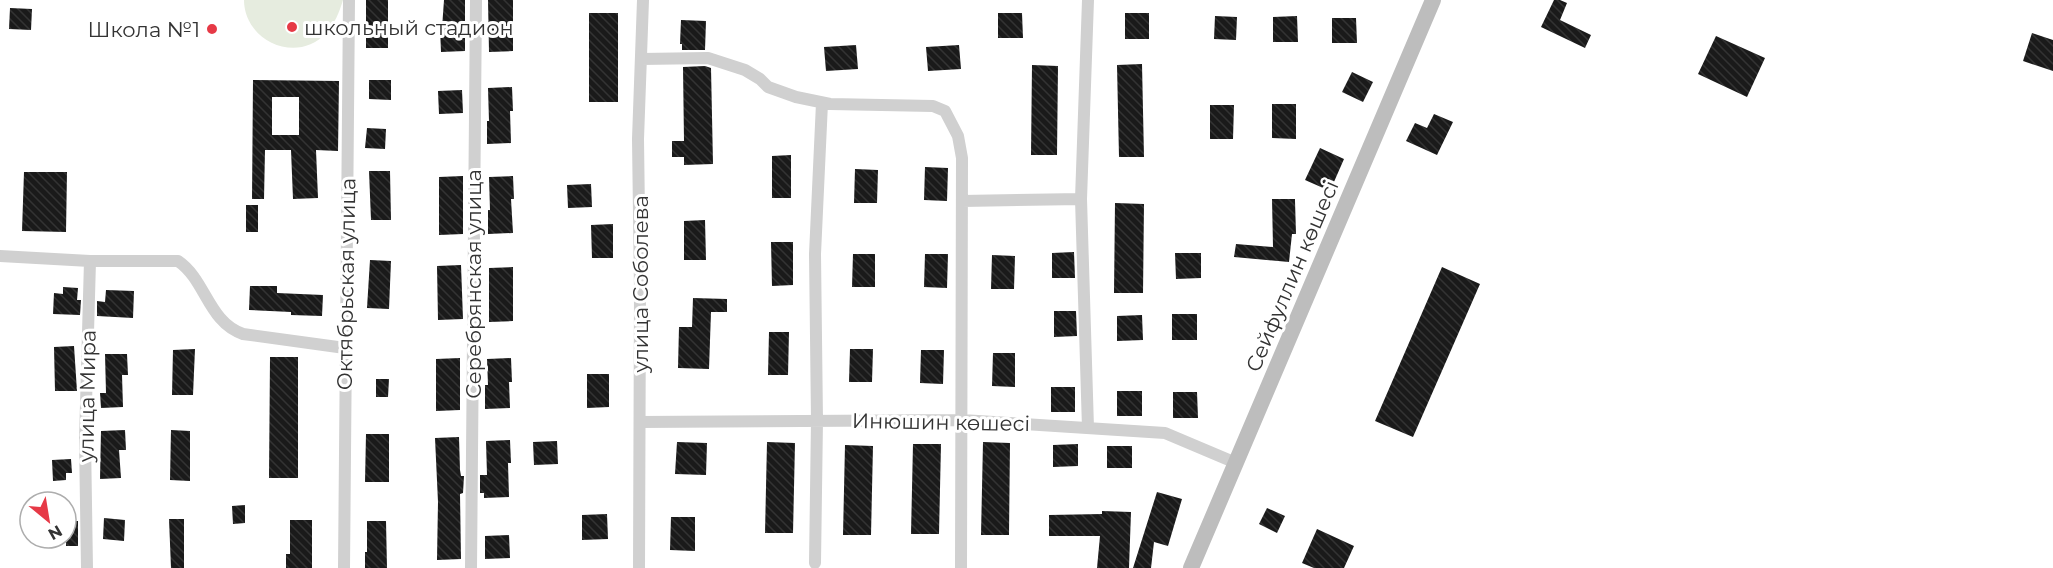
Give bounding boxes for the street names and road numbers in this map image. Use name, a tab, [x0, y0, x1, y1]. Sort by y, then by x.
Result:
street label: Серебрянская улица	[461, 169, 486, 399]
street label: Сейфуллин көшесі	[1240, 177, 1344, 375]
street label: Октябрьская улица	[332, 178, 360, 390]
street label: улица Соболева	[628, 195, 653, 374]
street label: улица Мира	[73, 330, 101, 463]
street label: Инюшин көшесі	[852, 408, 1030, 436]

